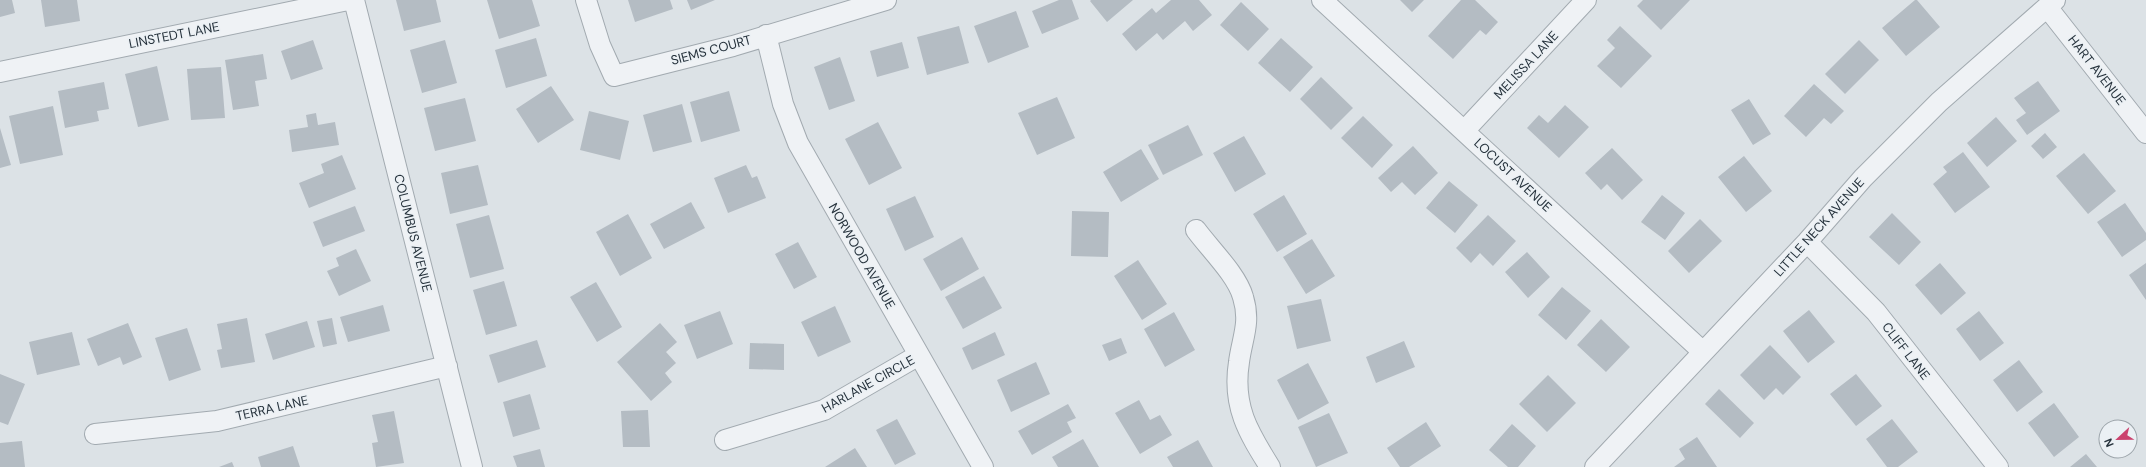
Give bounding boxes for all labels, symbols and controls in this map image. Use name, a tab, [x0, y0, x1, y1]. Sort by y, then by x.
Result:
street label: LINSTEDT LANE	[127, 18, 221, 52]
street label: MELISSA LANE	[1490, 27, 1562, 103]
street label: SIEMS COURT	[669, 31, 753, 69]
street label: HART AVENUE	[2064, 32, 2130, 108]
street label: LOCUST AVENUE	[1471, 135, 1555, 215]
street label: COLUMBUS AVENUE	[390, 172, 436, 294]
street label: LITTLE NECK AVENUE	[1770, 174, 1868, 280]
street label: NORWOOD AVENUE	[825, 200, 899, 312]
street label: CLIFF LANE	[1878, 319, 1934, 383]
street label: HARLANE CIRCLE	[818, 351, 918, 417]
street label: TERRA LANE	[234, 391, 310, 425]
north arrow	[2098, 419, 2138, 459]
text: N	[2101, 436, 2117, 449]

